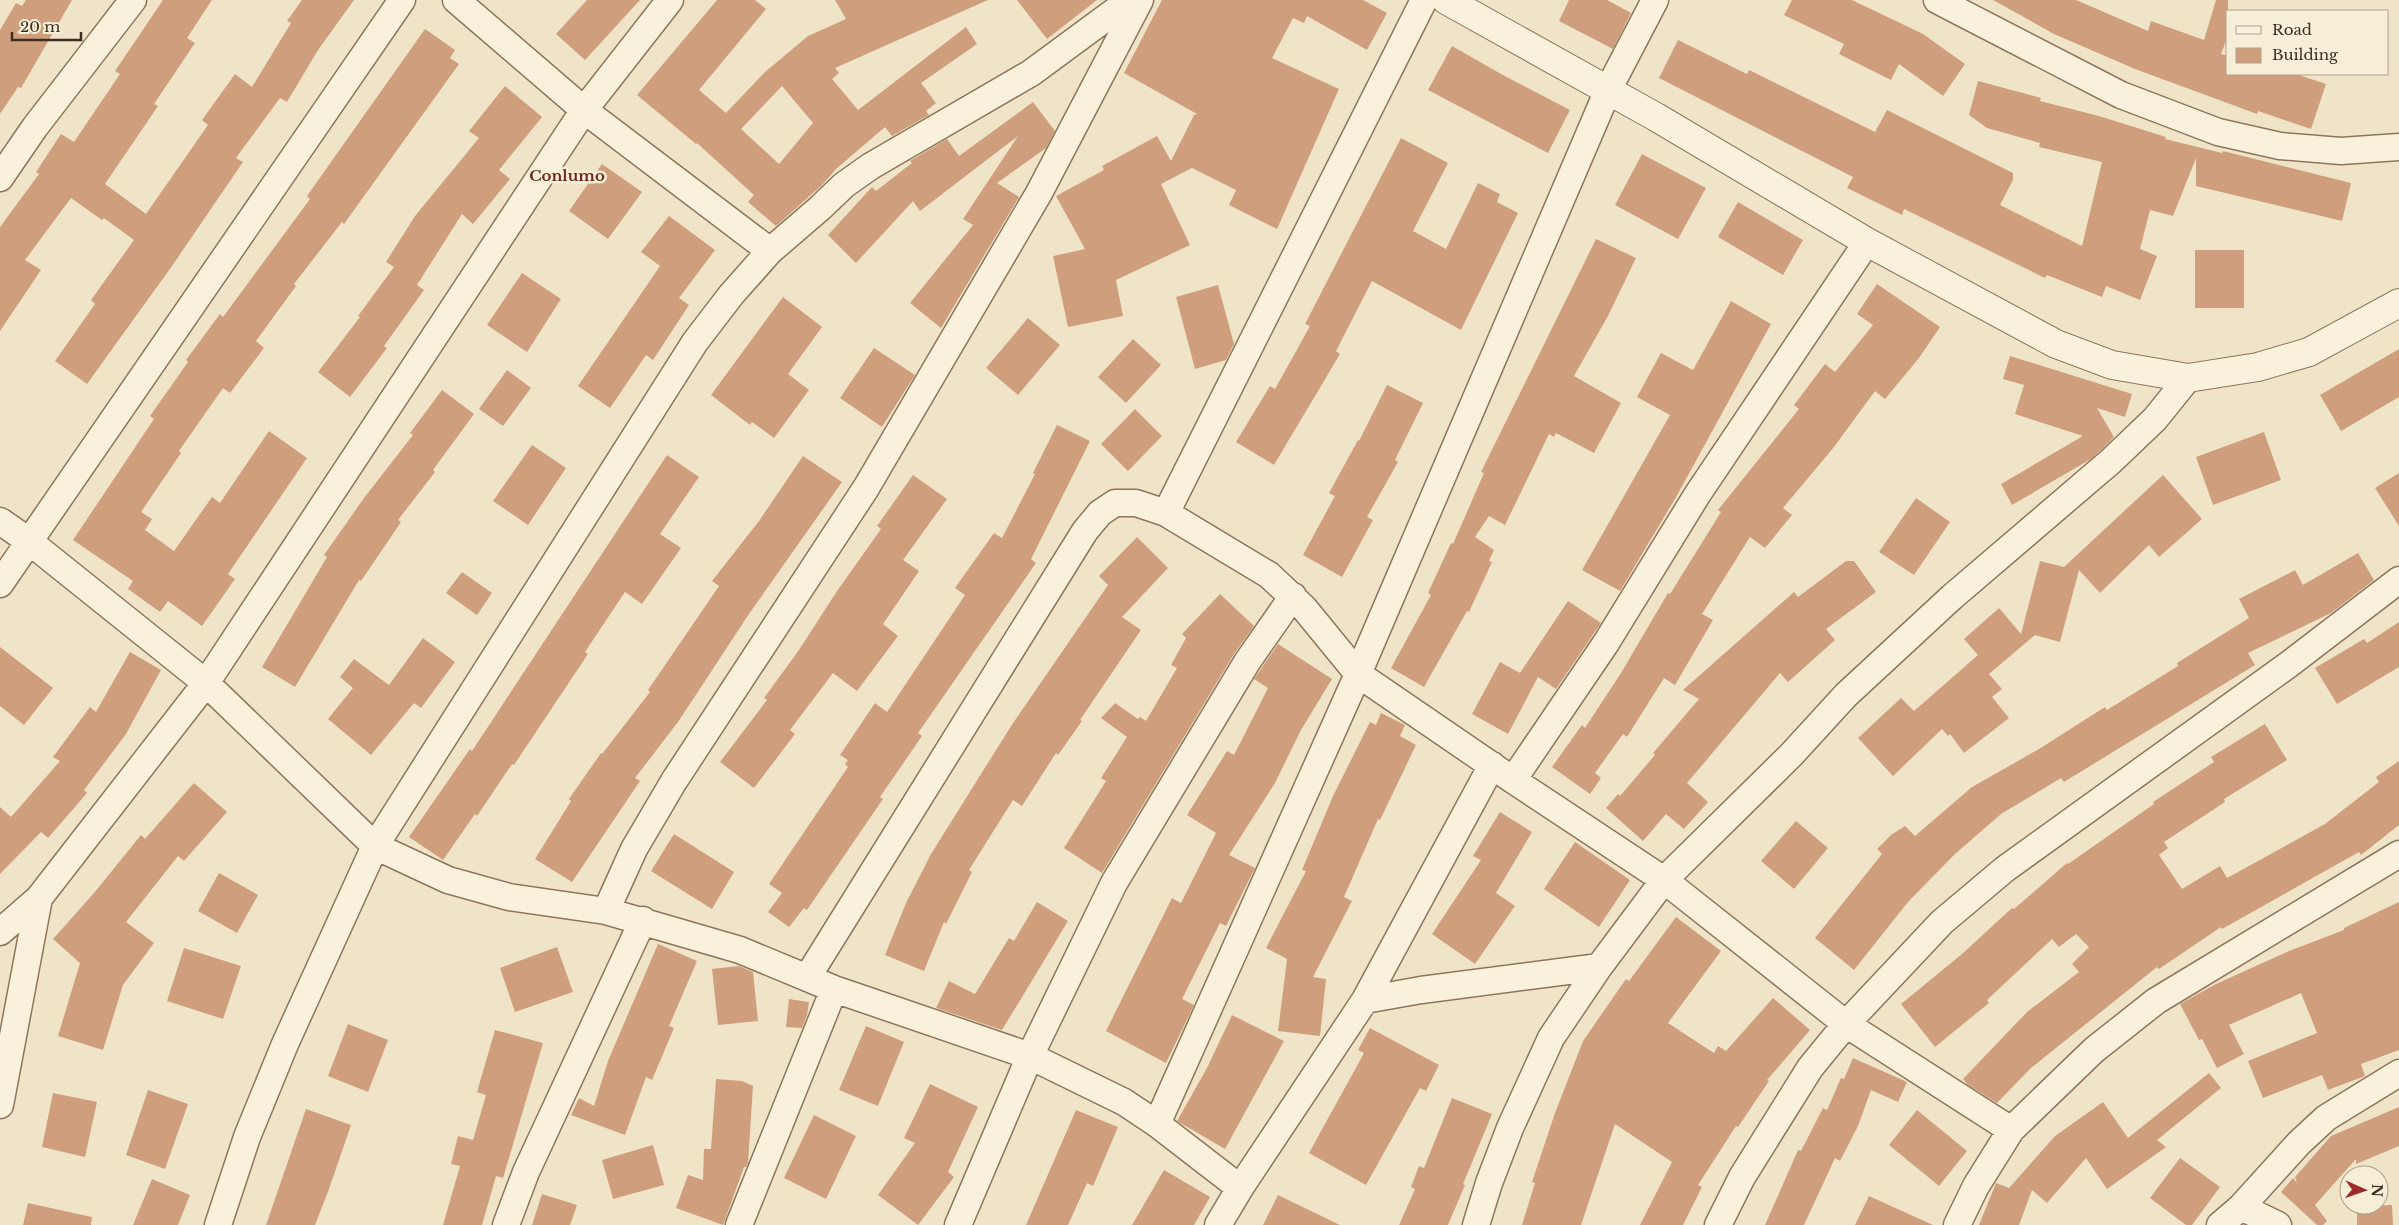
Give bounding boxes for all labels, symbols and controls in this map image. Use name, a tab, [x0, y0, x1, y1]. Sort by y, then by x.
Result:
scale bar	[12, 10, 81, 42]
legend	[2226, 10, 2389, 75]
text: 20 m	[20, 17, 60, 36]
text: Road	[2272, 20, 2312, 39]
text: Building	[2272, 45, 2339, 64]
district label: Conlumo	[529, 166, 605, 185]
north arrow	[2339, 1165, 2389, 1215]
text: N	[2368, 1184, 2386, 1197]

